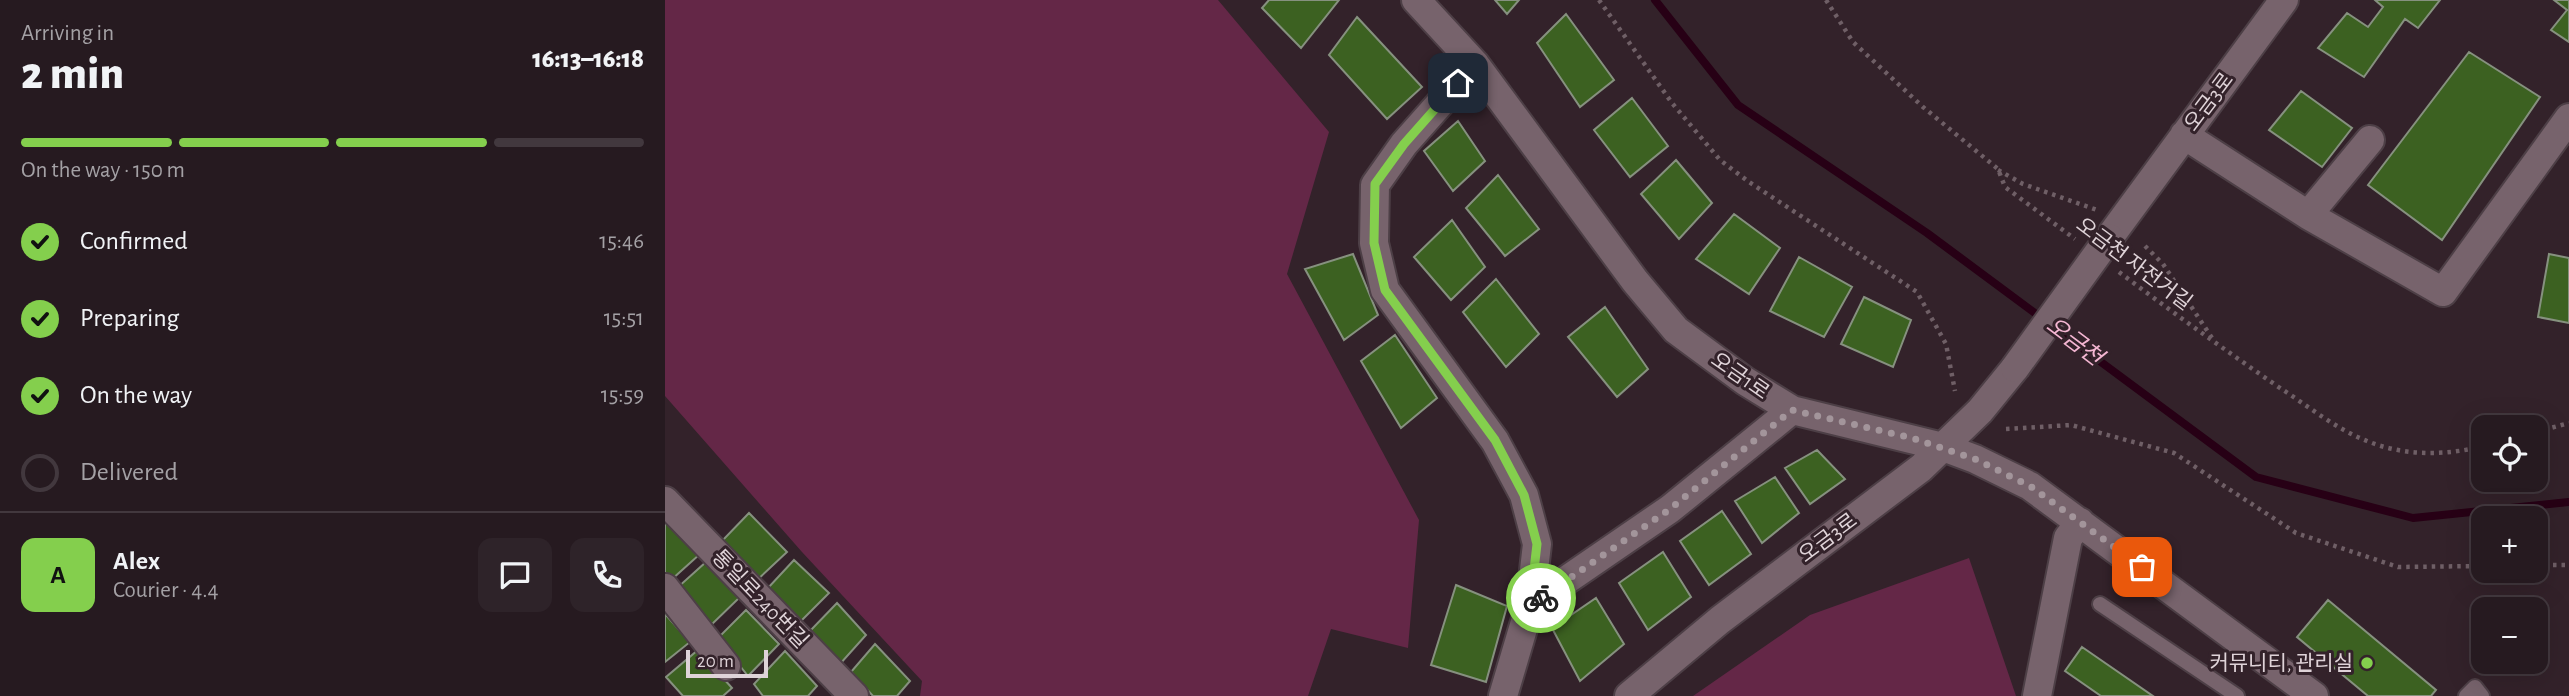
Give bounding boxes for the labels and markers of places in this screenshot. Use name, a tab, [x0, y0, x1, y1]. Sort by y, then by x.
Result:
pin	[1428, 53, 1488, 113]
pin	[2112, 537, 2172, 597]
place label: 커뮤니티, 관리실	[2209, 652, 2353, 674]
marker: 커뮤니티, 관리실	[2359, 655, 2375, 671]

